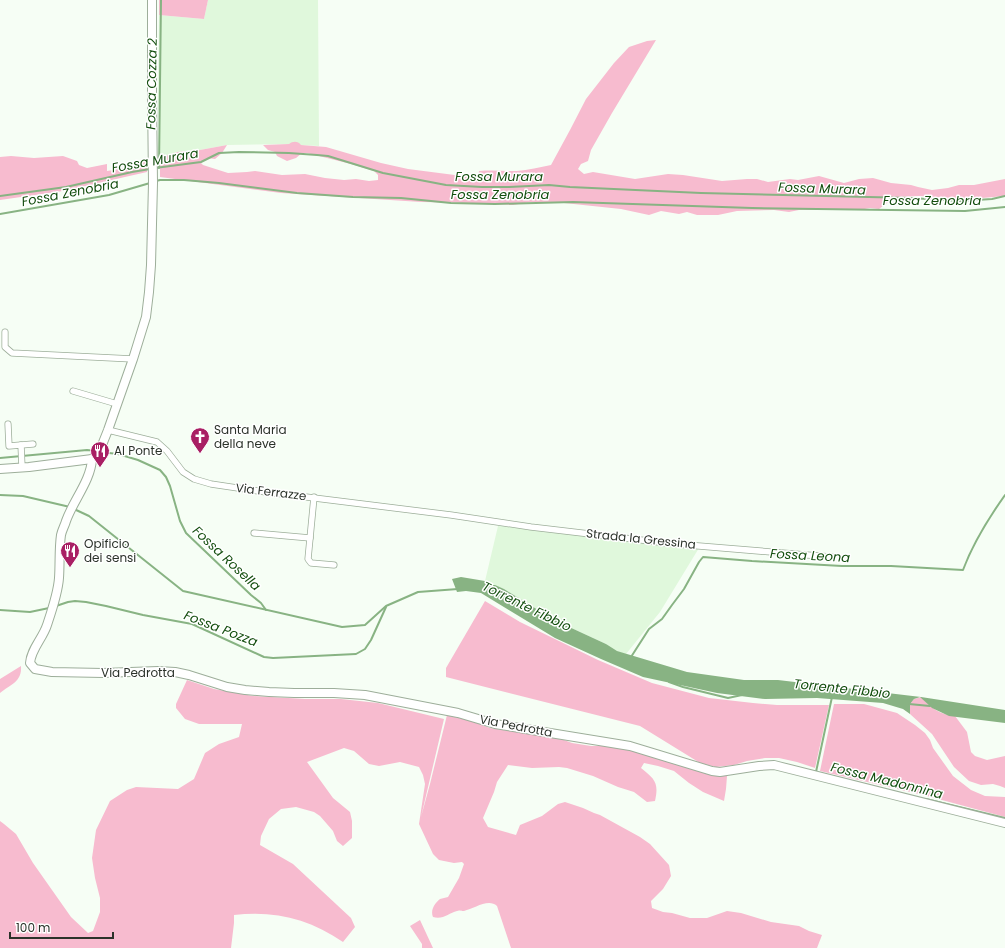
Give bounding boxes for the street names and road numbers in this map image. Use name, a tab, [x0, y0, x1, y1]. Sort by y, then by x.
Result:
street label: Via Ferrazze	[235, 479, 307, 504]
street label: Strada la Gressina	[585, 524, 697, 553]
street label: Via Pedrotta	[101, 664, 175, 681]
street label: Via Pedrotta	[478, 710, 554, 741]

